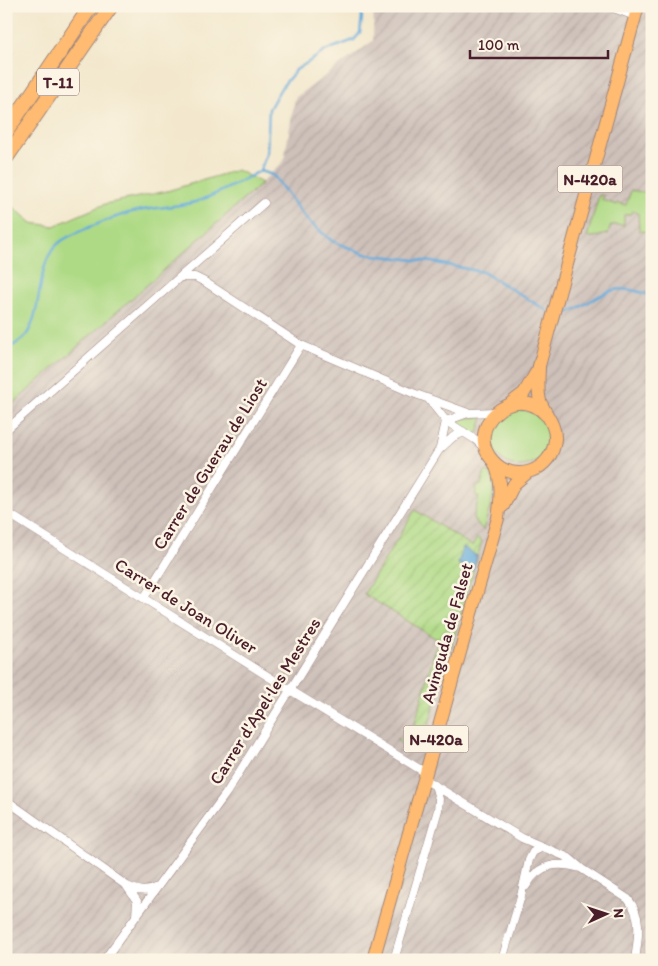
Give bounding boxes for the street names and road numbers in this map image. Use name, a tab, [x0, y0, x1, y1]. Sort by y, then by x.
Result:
road number: T-11	[37, 68, 79, 95]
road number: N-420a	[558, 165, 622, 192]
street label: Carrer de Guerau de Liost	[148, 374, 272, 554]
street label: Carrer de Joan Oliver	[111, 553, 261, 659]
street label: Avinguda de Falset	[416, 560, 478, 706]
street label: Carrer d'Apel·les Mestres	[204, 613, 326, 789]
road number: N-420a	[404, 726, 468, 752]

